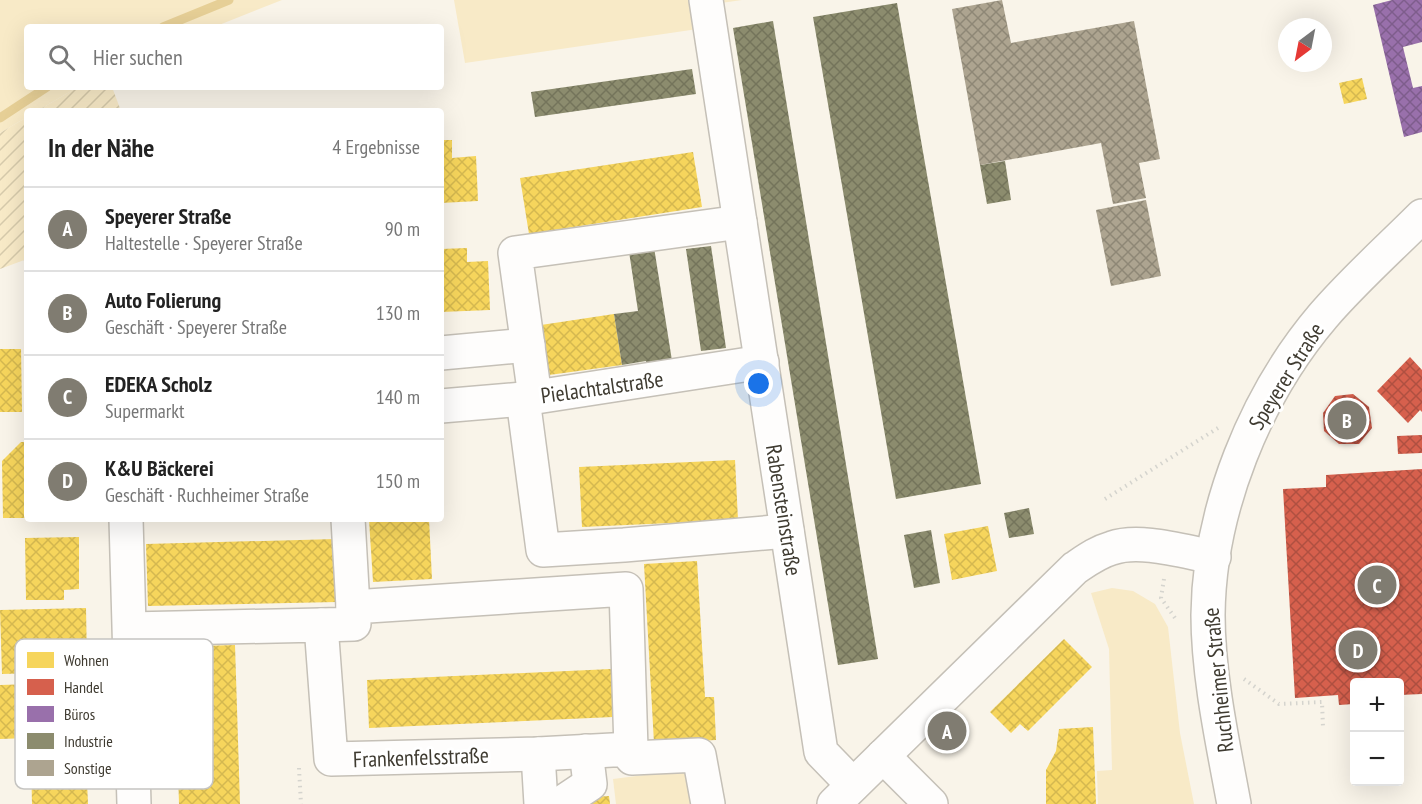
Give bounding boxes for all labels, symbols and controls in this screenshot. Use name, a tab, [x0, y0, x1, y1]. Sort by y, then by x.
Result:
north arrow	[1278, 18, 1332, 72]
search box	[24, 24, 444, 90]
icon: search	[45, 41, 78, 74]
text: Hier suchen	[93, 43, 183, 71]
text: In der Nähe	[48, 131, 154, 164]
text: 4 Ergebnisse	[332, 134, 420, 160]
text: Speyerer Straße	[105, 202, 231, 230]
text: A	[62, 216, 73, 242]
text: 90 m	[385, 216, 420, 242]
text: Haltestelle · Speyerer Straße	[105, 230, 303, 256]
text: Auto Folierung	[105, 286, 221, 314]
text: B	[63, 300, 72, 326]
text: 130 m	[376, 300, 420, 326]
text: Geschäft · Speyerer Straße	[105, 314, 287, 340]
street label: Speyerer Straße	[1242, 317, 1330, 435]
street label: Pielachtalstraße	[539, 365, 665, 409]
your location	[744, 369, 773, 398]
text: EDEKA Scholz	[105, 370, 212, 398]
text: C	[63, 384, 72, 410]
text: 140 m	[376, 384, 420, 410]
text: Supermarkt	[105, 398, 184, 424]
pin: B	[1328, 398, 1366, 442]
street label: Rabensteinstraße	[760, 442, 808, 578]
text: K&U Bäckerei	[105, 454, 214, 482]
text: D	[62, 468, 73, 494]
text: 150 m	[376, 468, 420, 494]
text: Geschäft · Ruchheimer Straße	[105, 482, 309, 508]
pin: C	[1358, 562, 1396, 608]
street label: Ruchheimer Straße	[1196, 606, 1240, 754]
pin: D	[1338, 628, 1378, 672]
legend	[15, 639, 213, 789]
text: Wohnen	[64, 650, 109, 670]
text: Handel	[64, 677, 104, 697]
map controls	[1350, 678, 1404, 786]
button: +	[1350, 678, 1404, 732]
text: Büros	[64, 704, 95, 724]
pin: A	[928, 708, 966, 754]
text: Industrie	[64, 731, 113, 751]
button: −	[1350, 732, 1404, 786]
street label: Frankenfelsstraße	[353, 741, 489, 773]
text: Sonstige	[64, 758, 112, 778]

